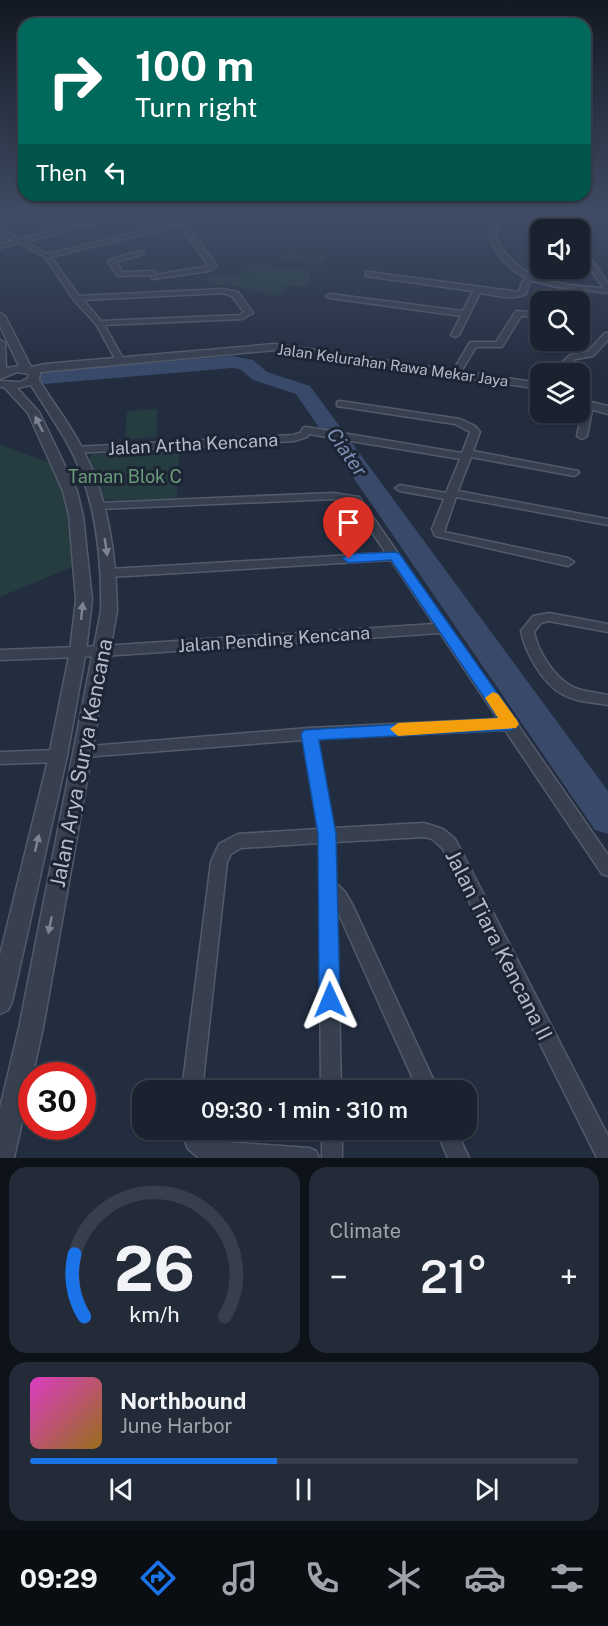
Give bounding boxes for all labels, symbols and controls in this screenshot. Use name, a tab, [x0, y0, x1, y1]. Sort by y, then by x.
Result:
text: 100 m	[135, 41, 254, 90]
icon: right	[36, 42, 114, 120]
text: Turn right	[135, 91, 258, 123]
icon: left	[99, 156, 132, 189]
text: Then	[36, 160, 87, 186]
map controls	[530, 219, 590, 423]
button: sound	[530, 219, 590, 279]
button: search	[530, 291, 590, 351]
street label: Jalan Kelurahan Rawa Mekar Jaya	[276, 340, 510, 390]
button: layers	[530, 363, 590, 423]
one-way arrow	[34, 415, 43, 432]
water label: Ciater	[322, 423, 373, 481]
street label: Jalan Artha Kencana	[107, 429, 279, 459]
park label: Taman Blok C	[68, 466, 182, 487]
pin	[323, 497, 374, 559]
icon: arrive	[332, 506, 365, 539]
one-way arrow	[101, 537, 110, 556]
one-way arrow	[78, 601, 87, 620]
street label: Jalan Pending Kencana	[177, 622, 371, 656]
street label: Jalan Arya Surya Kencana	[45, 637, 117, 889]
one-way arrow	[33, 834, 43, 852]
street label: Jalan Tiara Kencana II	[440, 846, 558, 1044]
one-way arrow	[45, 915, 54, 934]
position arrow	[298, 968, 362, 1032]
speed limit sign: 30	[18, 1062, 96, 1140]
text: 09:30 · 1 min · 310 m	[201, 1097, 408, 1123]
text: Climate	[330, 1219, 401, 1243]
text: 26	[114, 1232, 195, 1305]
text: 21°	[420, 1250, 488, 1303]
text: −	[330, 1258, 348, 1296]
text: +	[560, 1258, 578, 1296]
text: km/h	[129, 1302, 179, 1327]
text: Northbound	[120, 1388, 246, 1414]
text: June Harbor	[120, 1414, 232, 1438]
icon: previous	[105, 1473, 138, 1506]
icon: pause	[287, 1473, 320, 1506]
icon: next	[470, 1473, 503, 1506]
icon: directions	[137, 1557, 179, 1599]
icon: music	[219, 1557, 261, 1599]
icon: phone	[301, 1557, 343, 1599]
icon: climate	[383, 1557, 425, 1599]
icon: car	[464, 1557, 506, 1599]
icon: filters	[546, 1557, 588, 1599]
text: 09:29	[20, 1562, 98, 1594]

